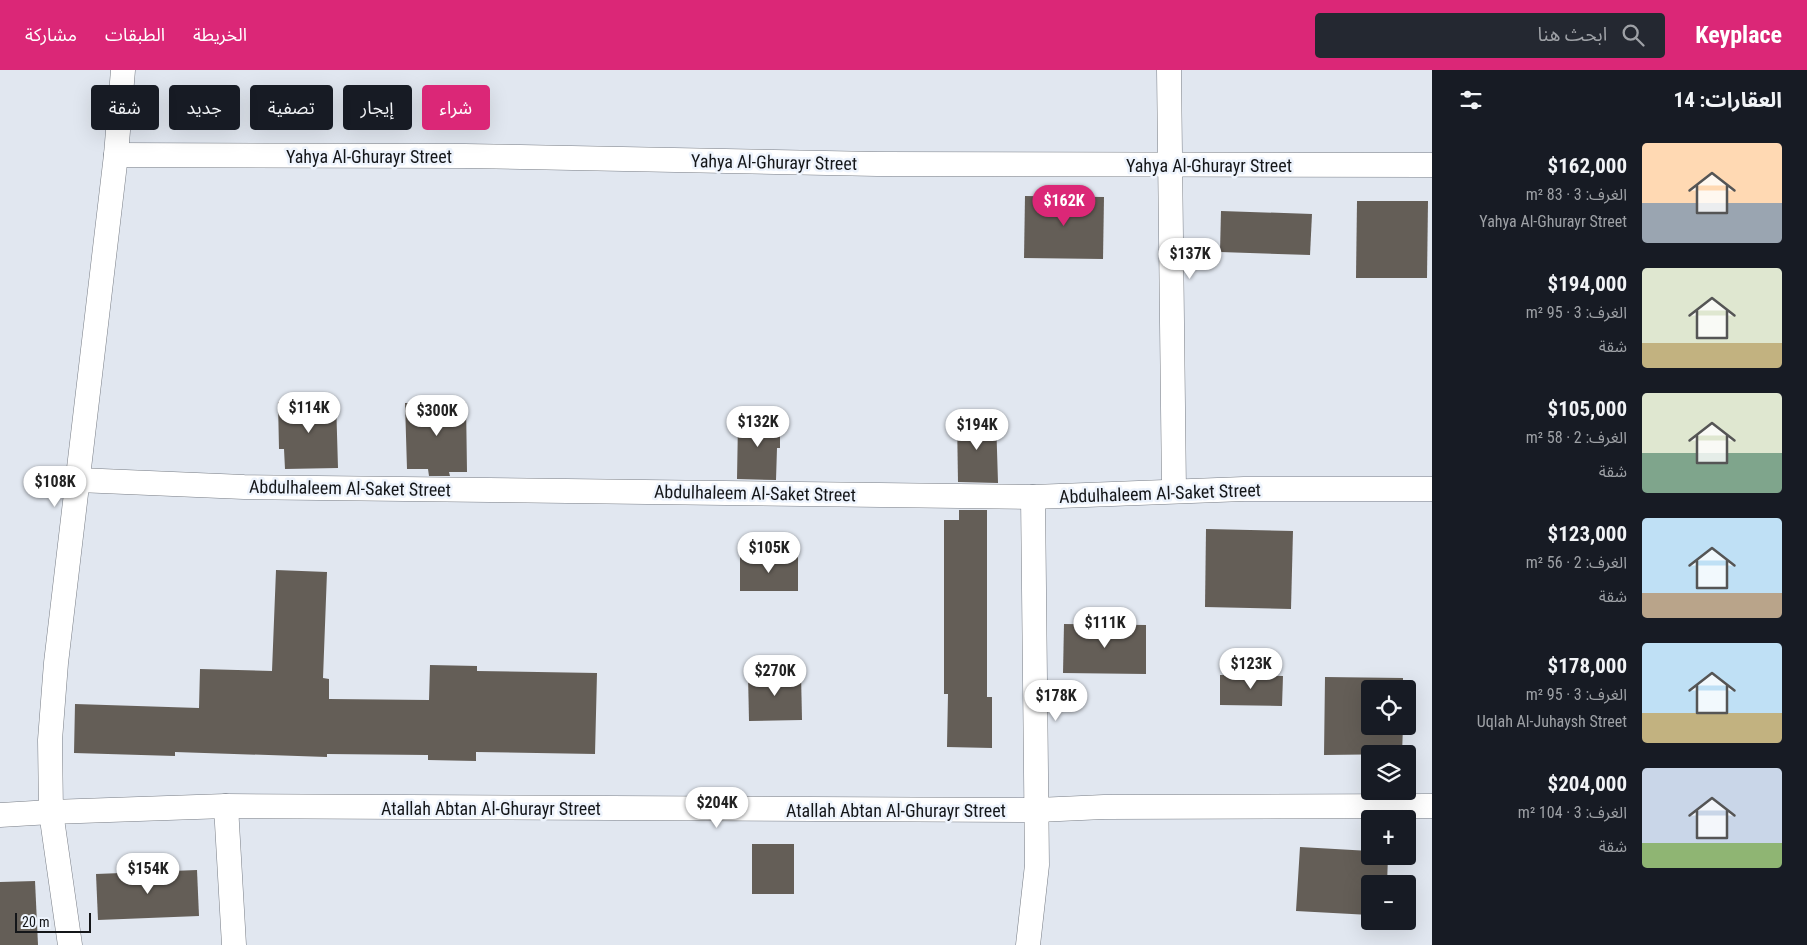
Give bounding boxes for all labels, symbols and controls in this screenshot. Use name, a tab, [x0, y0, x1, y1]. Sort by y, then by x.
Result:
search box	[1315, 13, 1665, 58]
icon: search	[1619, 21, 1647, 49]
text: Keyplace	[1695, 21, 1782, 49]
text: ابحث هنا	[1537, 23, 1607, 46]
text: مشاركة	[25, 24, 77, 45]
text: الطبقات	[105, 24, 165, 45]
text: الخريطة	[193, 24, 247, 45]
chip: شقة	[91, 85, 159, 130]
chip: جديد	[169, 85, 240, 130]
chip: تصفية	[250, 85, 333, 130]
chip: إيجار	[343, 85, 412, 130]
chip: شراء	[422, 85, 490, 130]
icon: filters	[1457, 86, 1485, 114]
text: العقارات: 14	[1674, 88, 1782, 112]
street label: Yahya Al-Ghurayr Street	[286, 146, 452, 167]
street label: Yahya Al-Ghurayr Street	[691, 150, 857, 174]
text: $162,000	[1548, 154, 1627, 178]
street label: Yahya Al-Ghurayr Street	[1126, 155, 1292, 176]
icon: home	[1682, 163, 1742, 223]
pin: $162K	[1029, 184, 1099, 227]
text: الغرف: 3 · 83 m²	[1526, 185, 1627, 204]
text: $162K	[1043, 191, 1085, 210]
text: Yahya Al-Ghurayr Street	[1479, 212, 1627, 231]
pin: $137K	[1155, 238, 1225, 280]
text: $137K	[1169, 244, 1211, 263]
text: $194,000	[1548, 272, 1627, 296]
icon: home	[1682, 288, 1742, 348]
text: الغرف: 3 · 95 m²	[1526, 303, 1627, 322]
text: شقة	[1599, 337, 1627, 356]
pin: $114K	[274, 392, 344, 434]
pin: $300K	[402, 394, 472, 437]
text: $105,000	[1548, 397, 1627, 421]
text: $114K	[288, 398, 330, 417]
text: $300K	[416, 401, 458, 420]
pin: $132K	[723, 406, 793, 448]
pin: $194K	[942, 408, 1012, 451]
text: $132K	[737, 412, 779, 431]
icon: home	[1682, 413, 1742, 473]
text: $194K	[956, 415, 998, 434]
text: الغرف: 2 · 58 m²	[1526, 428, 1627, 447]
text: شقة	[1599, 462, 1627, 481]
pin: $108K	[20, 466, 90, 508]
text: $108K	[34, 472, 76, 491]
street label: Abdulhaleem Al-Saket Street	[249, 476, 451, 500]
street label: Abdulhaleem Al-Saket Street	[1059, 479, 1261, 507]
street label: Abdulhaleem Al-Saket Street	[654, 481, 856, 505]
text: $123,000	[1548, 522, 1627, 546]
pin: $105K	[734, 532, 804, 574]
text: $105K	[748, 538, 790, 557]
icon: home	[1682, 538, 1742, 598]
text: الغرف: 2 · 56 m²	[1526, 553, 1627, 572]
text: شقة	[1599, 587, 1627, 606]
pin: $111K	[1070, 606, 1140, 649]
text: $111K	[1084, 613, 1126, 632]
pin: $123K	[1216, 648, 1286, 690]
pin: $270K	[740, 654, 810, 697]
text: $123K	[1230, 654, 1272, 673]
text: $178,000	[1548, 654, 1627, 678]
text: $270K	[754, 661, 796, 680]
icon: home	[1682, 663, 1742, 723]
pin: $178K	[1021, 680, 1091, 722]
map controls	[1361, 680, 1416, 930]
button: locate	[1361, 680, 1416, 735]
text: الغرف: 3 · 95 m²	[1526, 685, 1627, 704]
text: $178K	[1035, 686, 1077, 705]
text: Uqlah Al-Juhaysh Street	[1477, 712, 1627, 731]
button: layers	[1361, 745, 1416, 800]
text: $204,000	[1548, 772, 1627, 796]
pin: $204K	[682, 786, 752, 829]
icon: home	[1682, 788, 1742, 848]
text: $204K	[696, 793, 738, 812]
street label: Atallah Abtan Al-Ghurayr Street	[381, 798, 601, 819]
street label: Atallah Abtan Al-Ghurayr Street	[786, 800, 1006, 821]
text: الغرف: 3 · 104 m²	[1518, 803, 1627, 822]
button: +	[1361, 810, 1416, 865]
text: شقة	[1599, 837, 1627, 856]
pin: $154K	[113, 852, 183, 895]
text: $154K	[127, 859, 169, 878]
button: −	[1361, 875, 1416, 930]
scale bar	[15, 910, 91, 933]
text: 20 m	[22, 914, 50, 930]

